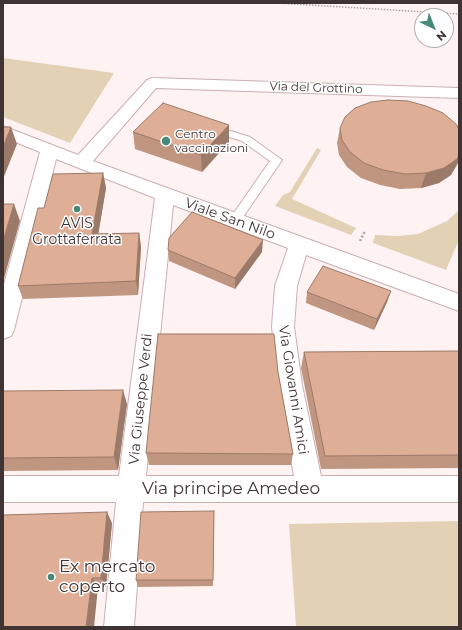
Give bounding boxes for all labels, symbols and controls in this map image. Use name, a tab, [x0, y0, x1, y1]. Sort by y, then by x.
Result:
north arrow	[414, 8, 454, 48]
text: N	[433, 28, 450, 44]
street label: Via del Grottino	[269, 79, 363, 97]
place label: Centro vaccinazioni	[175, 127, 248, 155]
marker: Centro vaccinazioni	[160, 135, 172, 147]
street label: Viale San Nilo	[182, 195, 278, 243]
marker: AVIS Grottaferrata	[72, 204, 82, 214]
place label: AVIS Grottaferrata	[32, 216, 122, 248]
street label: Via Giovanni Amici	[274, 324, 312, 456]
street label: Via Giuseppe Verdi	[126, 333, 156, 465]
street label: Via principe Amedeo	[142, 479, 320, 499]
place label: Ex mercato coperto	[59, 557, 155, 597]
marker: Ex mercato coperto	[46, 572, 56, 582]

